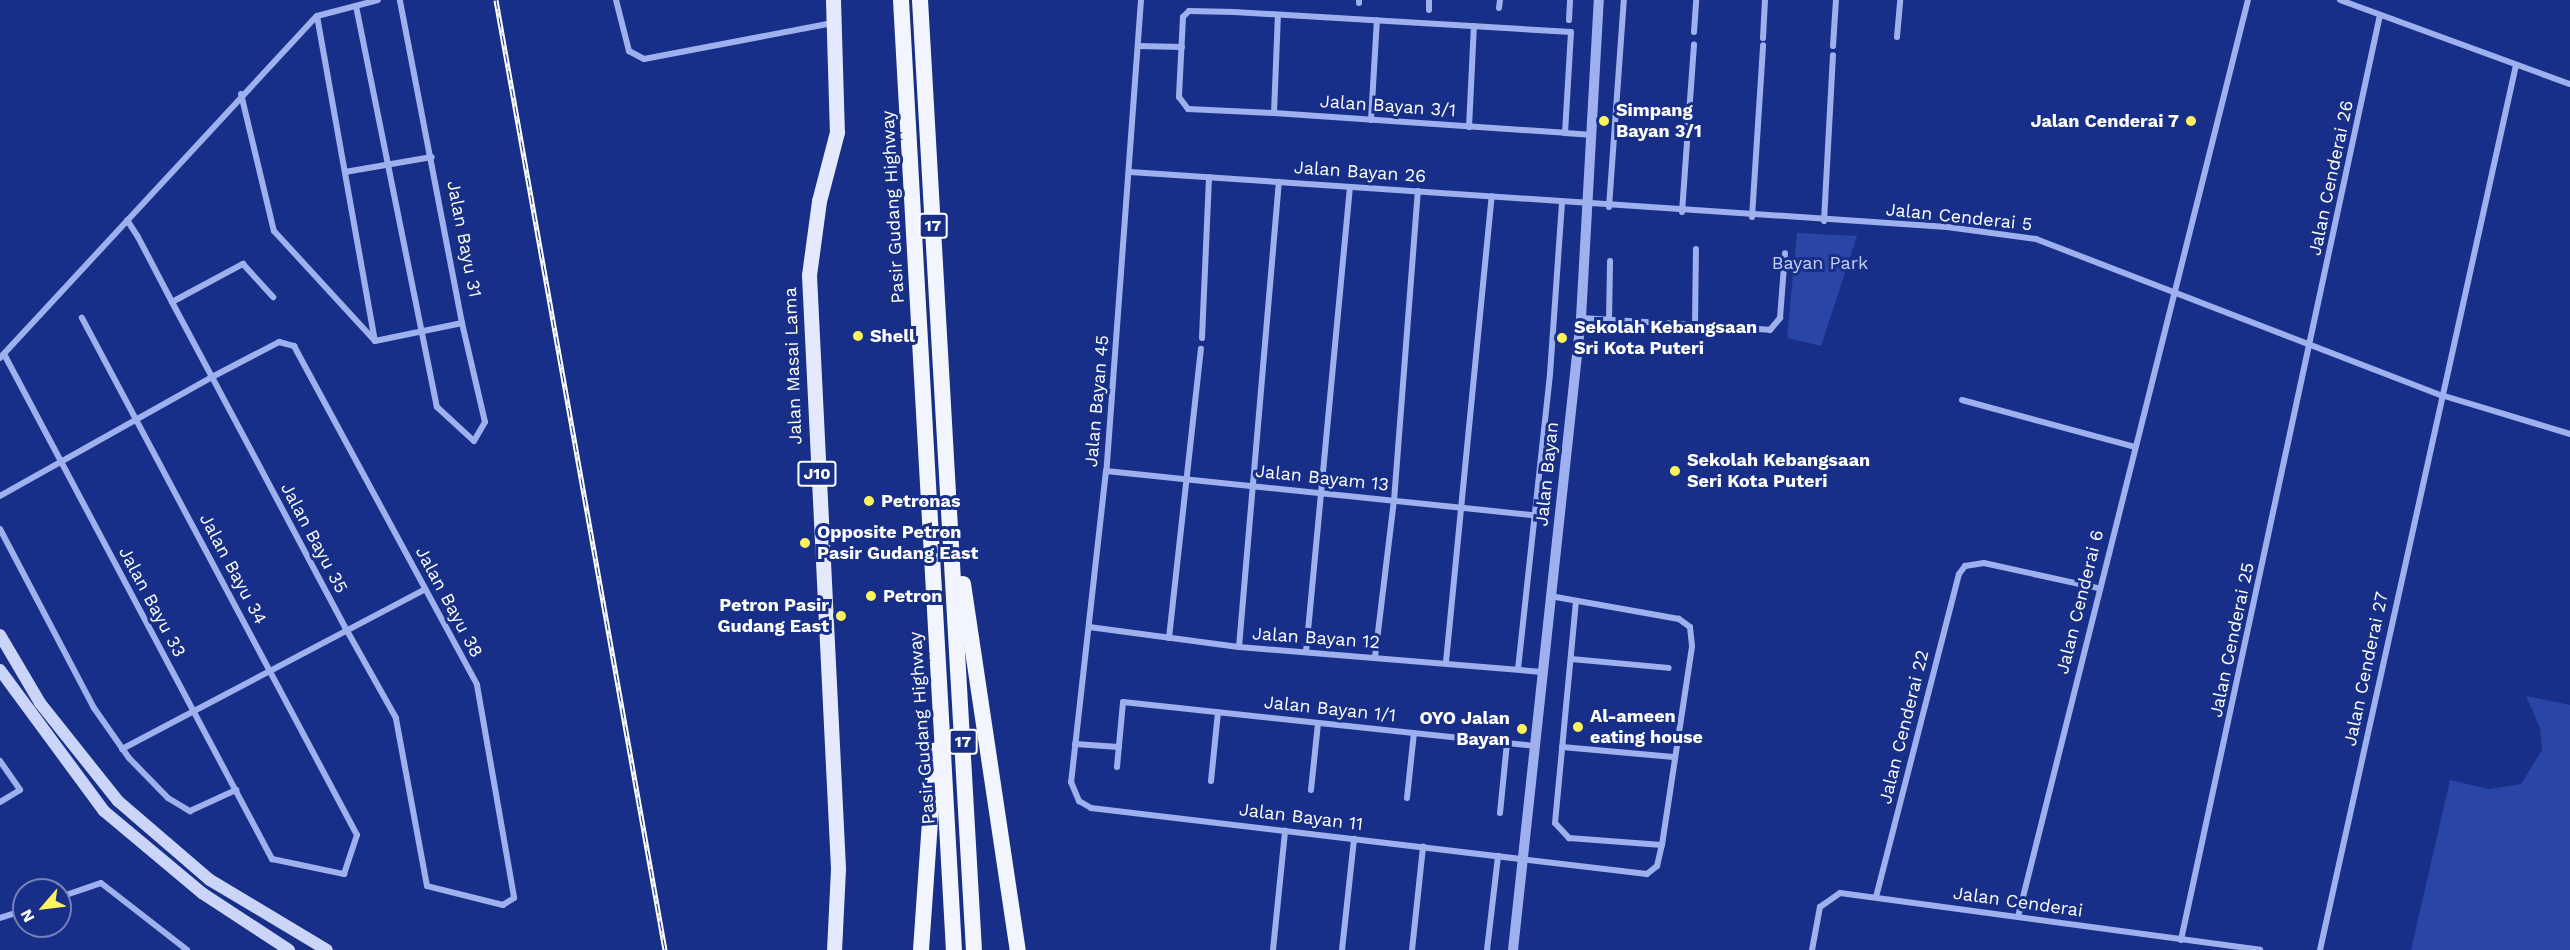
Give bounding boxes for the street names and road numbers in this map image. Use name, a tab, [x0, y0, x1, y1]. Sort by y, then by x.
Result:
street label: Jalan Bayan 3/1	[1319, 90, 1457, 122]
street label: Jalan Cenderai 26	[2304, 98, 2358, 258]
street label: Pasir Gudang Highway	[877, 110, 909, 304]
street label: Jalan Bayan 26	[1293, 157, 1427, 187]
street label: Jalan Bayu 31	[442, 179, 486, 299]
street label: Jalan Cenderai 5	[1885, 199, 2033, 235]
road number: 17	[918, 213, 948, 239]
street label: Jalan Masai Lama	[779, 287, 807, 445]
street label: Jalan Bayan 45	[1080, 334, 1114, 468]
street label: Jalan Bayan	[1531, 421, 1563, 527]
street label: Jalan Bayam 13	[1254, 460, 1390, 496]
road number: J10	[796, 461, 838, 487]
street label: Jalan Bayu 35	[276, 479, 352, 597]
street label: Jalan Bayu 34	[195, 510, 271, 628]
street label: Jalan Cenderai 6	[2052, 528, 2108, 676]
street label: Jalan Bayu 33	[114, 543, 190, 661]
street label: Jalan Bayu 38	[411, 543, 487, 661]
street label: Jalan Cenderai 25	[2205, 561, 2259, 719]
street label: Jalan Cenderai 27	[2339, 590, 2393, 748]
street label: Jalan Bayan 12	[1251, 623, 1381, 653]
street label: Pasir Gudang Highway	[904, 631, 940, 825]
street label: Jalan Cenderai 22	[1874, 648, 1934, 806]
street label: Jalan Bayan 1/1	[1263, 691, 1397, 727]
road number: 17	[948, 729, 978, 755]
street label: Jalan Bayan 11	[1238, 799, 1364, 835]
street label: Jalan Cenderai	[1952, 882, 2084, 922]

